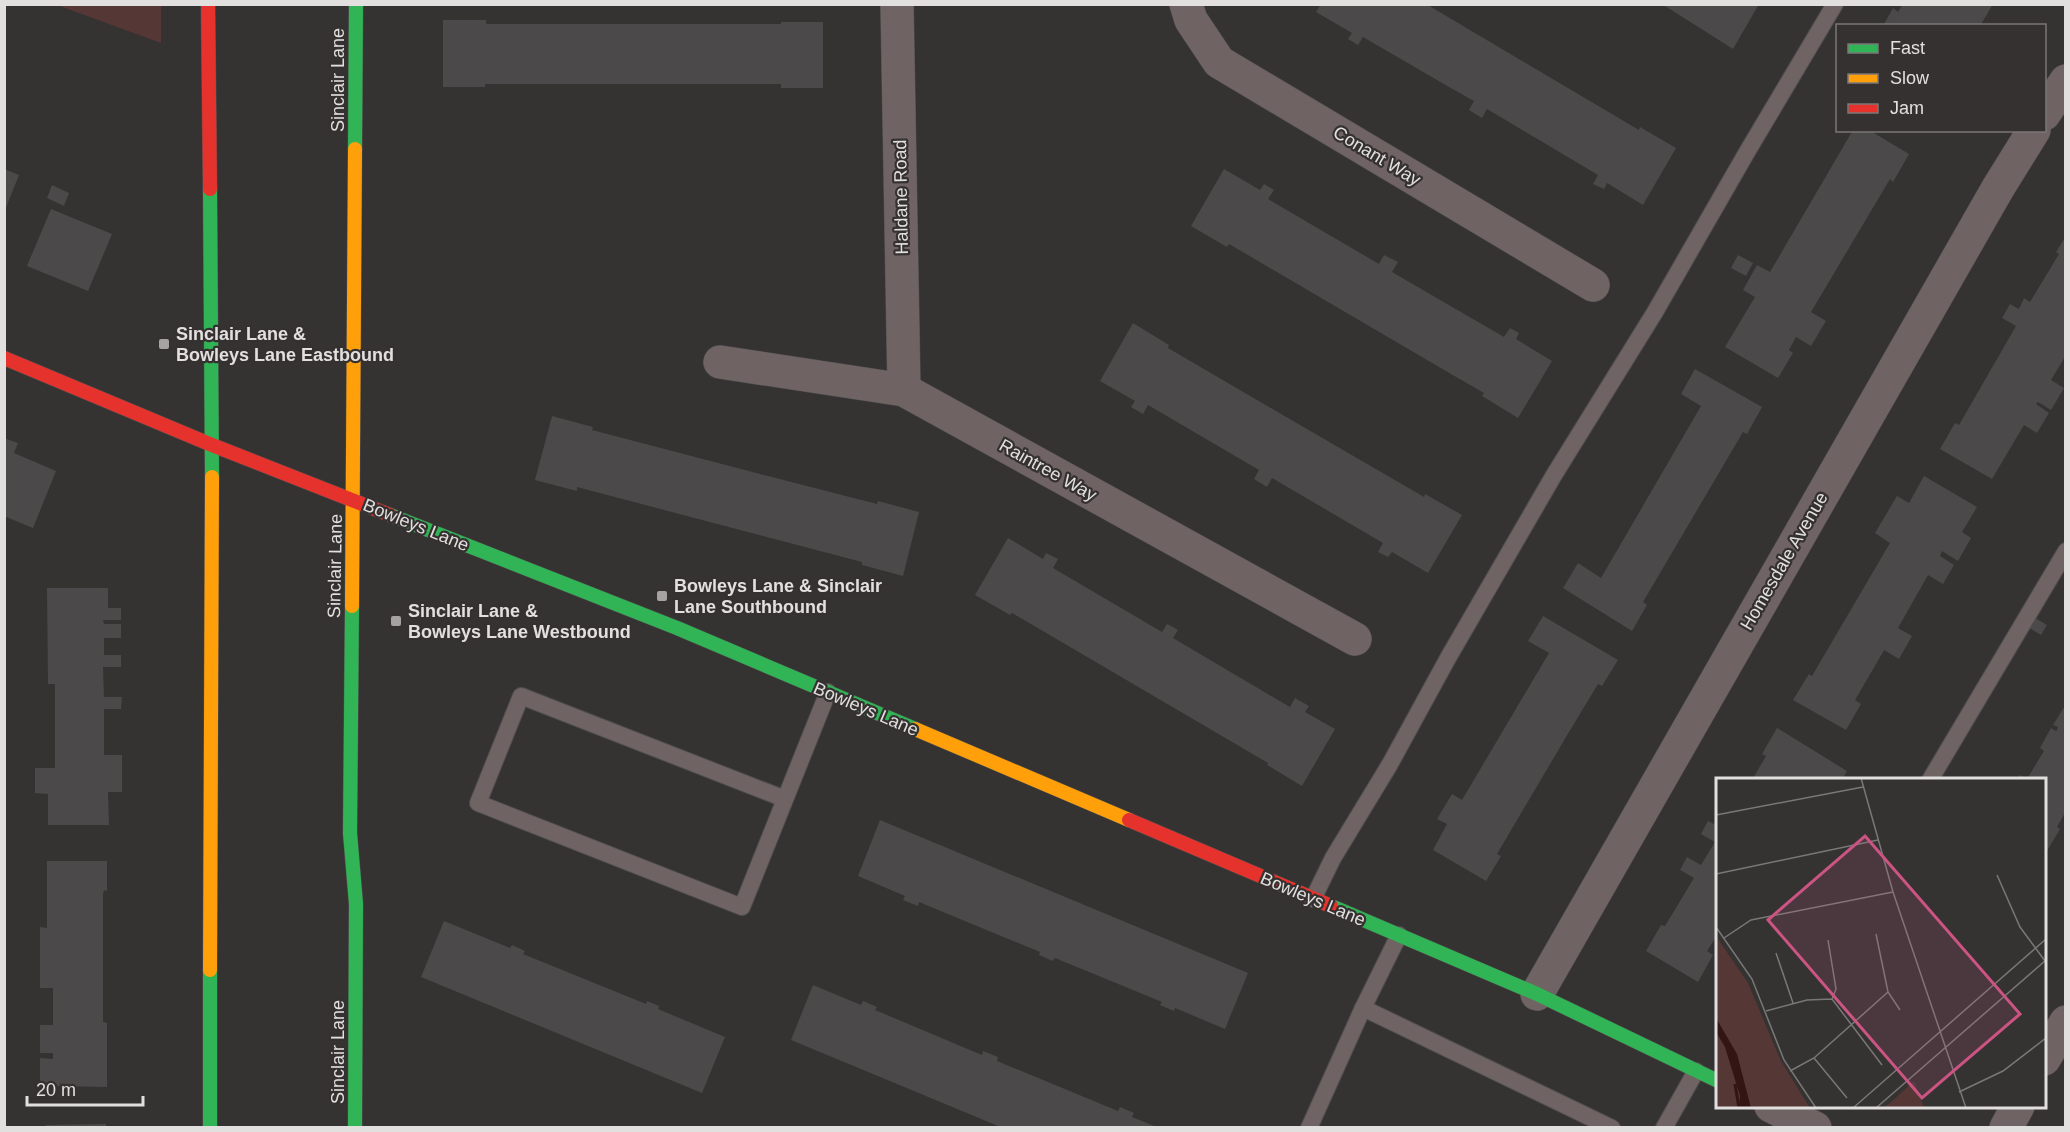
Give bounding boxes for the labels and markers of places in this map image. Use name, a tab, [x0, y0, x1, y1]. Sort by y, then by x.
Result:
place label: Sinclair Lane & Bowleys Lane Eastbound	[176, 324, 394, 365]
marker: Sinclair Lane & Bowleys Lane Eastbound	[157, 337, 171, 351]
place label: Bowleys Lane & Sinclair Lane Southbound	[674, 576, 882, 617]
marker: Bowleys Lane & Sinclair Lane Southbound	[655, 589, 669, 603]
place label: Sinclair Lane & Bowleys Lane Westbound	[408, 601, 631, 642]
marker: Sinclair Lane & Bowleys Lane Westbound	[389, 614, 403, 628]

